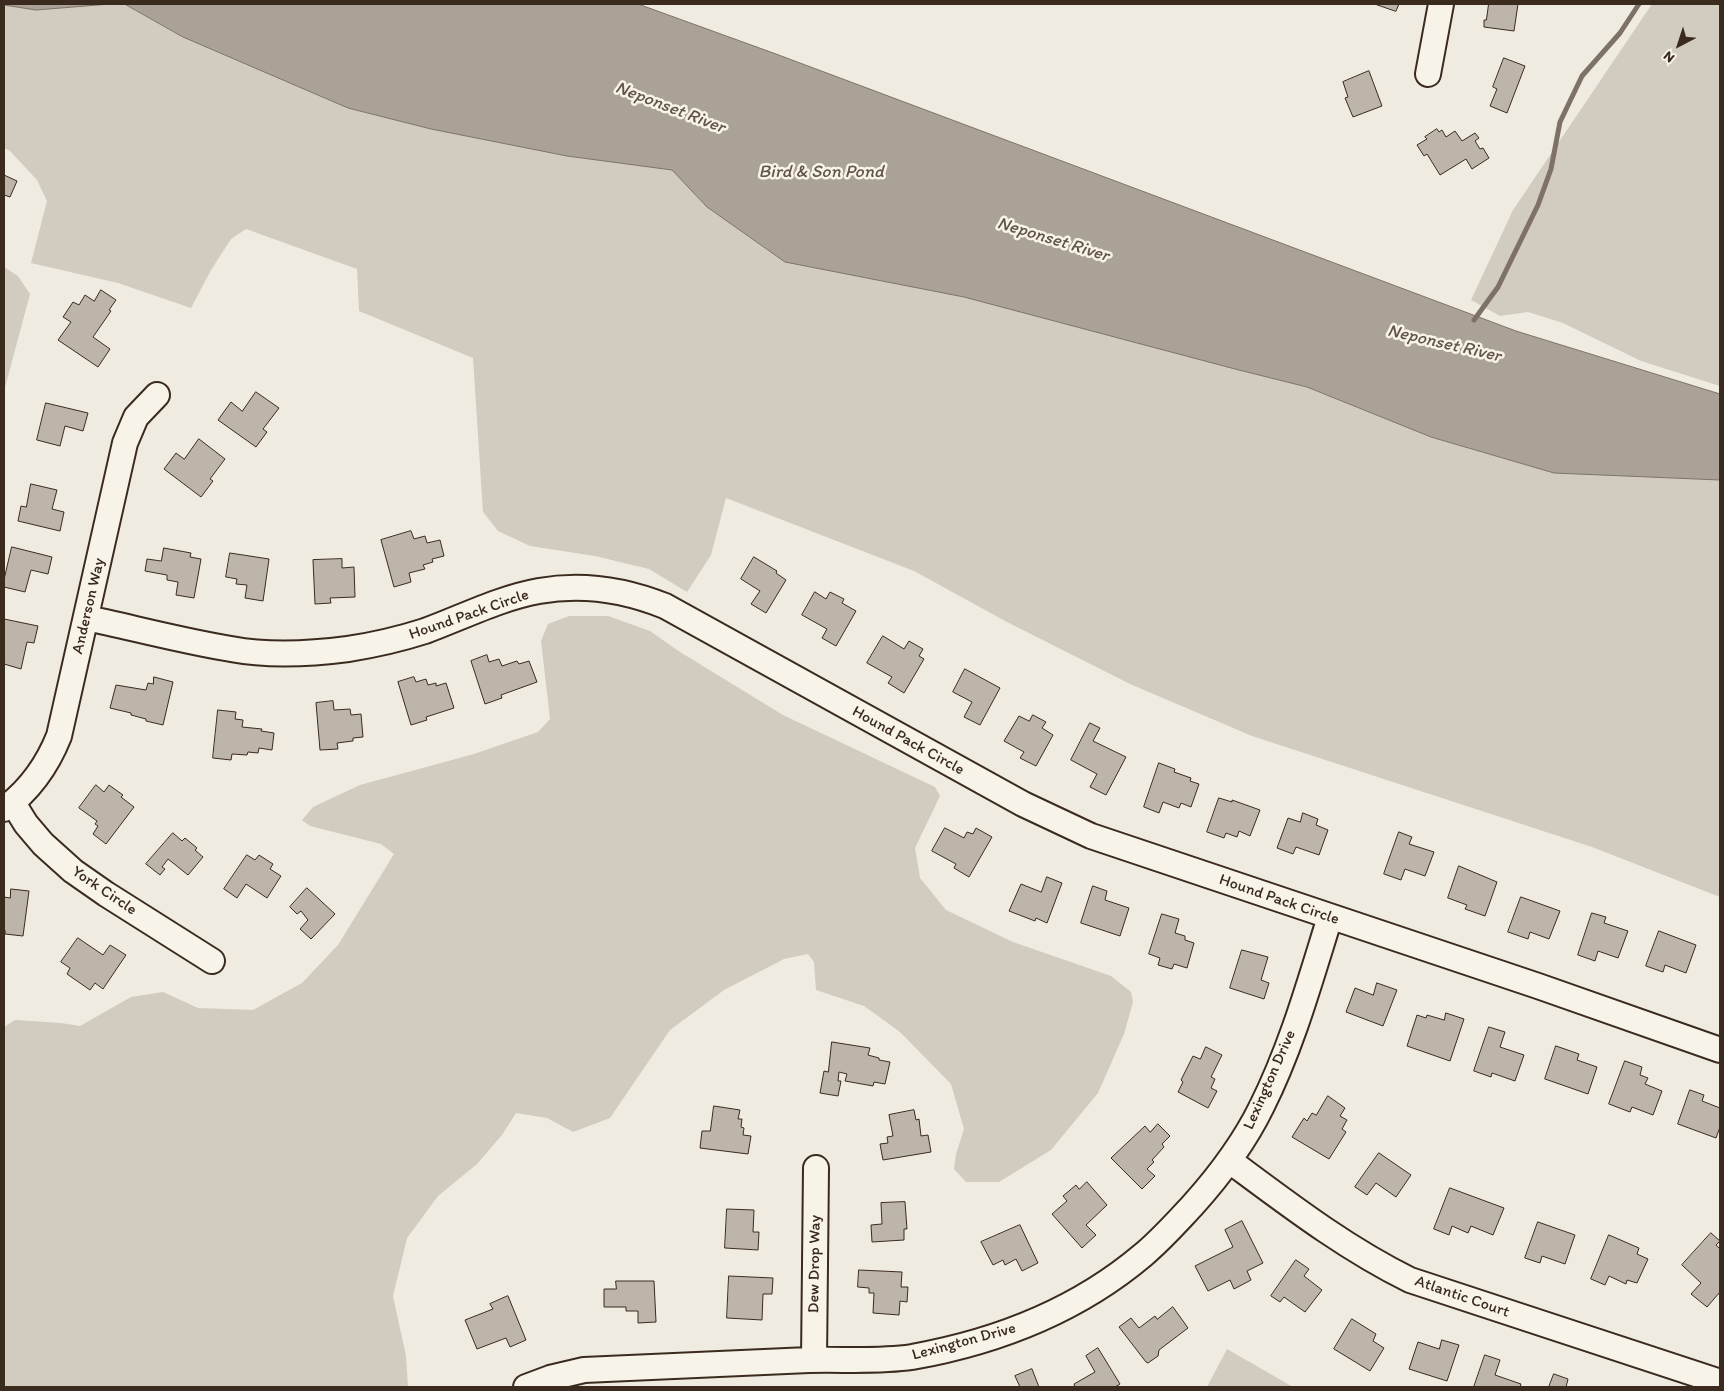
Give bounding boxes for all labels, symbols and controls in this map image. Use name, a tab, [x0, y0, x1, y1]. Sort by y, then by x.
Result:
north arrow	[1654, 20, 1704, 70]
text: N	[1660, 47, 1678, 66]
water label: Neponset River	[612, 77, 728, 139]
water label: Bird & Son Pond	[758, 161, 884, 183]
water label: Neponset River	[995, 213, 1111, 267]
water label: Neponset River	[1385, 320, 1503, 368]
street label: Anderson Way	[69, 556, 109, 656]
street label: Hound Pack Circle	[407, 585, 531, 645]
street label: Hound Pack Circle	[848, 702, 968, 780]
street label: York Circle	[68, 862, 140, 920]
street label: Hound Pack Circle	[1217, 870, 1341, 930]
street label: Lexington Drive	[1240, 1027, 1300, 1133]
street label: Dew Drop Way	[805, 1215, 825, 1313]
street label: Atlantic Court	[1412, 1272, 1512, 1322]
street label: Lexington Drive	[910, 1319, 1018, 1365]

